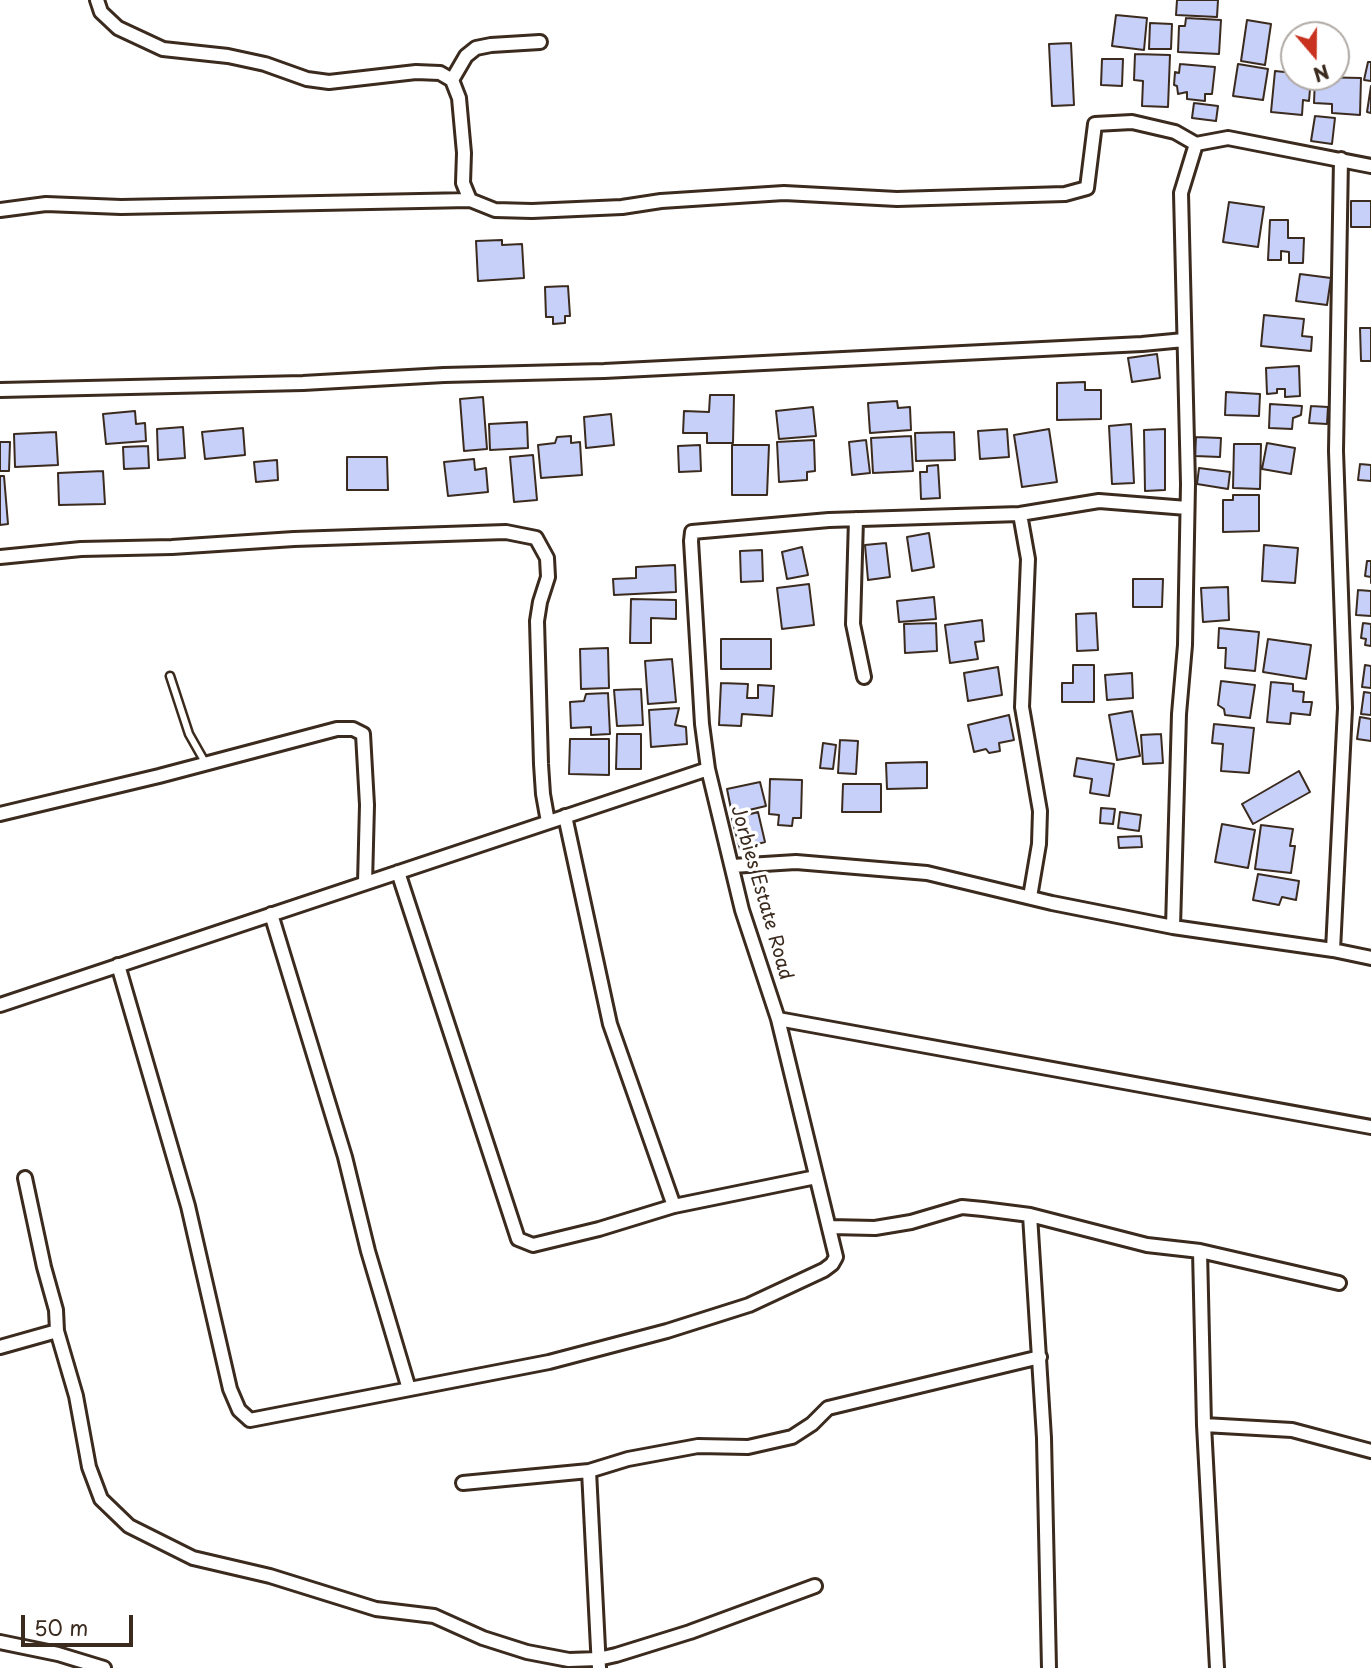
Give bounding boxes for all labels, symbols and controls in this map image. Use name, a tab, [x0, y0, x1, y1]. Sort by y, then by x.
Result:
north arrow	[1280, 21, 1350, 91]
text: N	[1310, 58, 1333, 90]
street label: Jorbies Estate Road	[725, 803, 797, 983]
scale bar	[24, 1602, 136, 1646]
text: 50 m	[34, 1611, 88, 1643]

